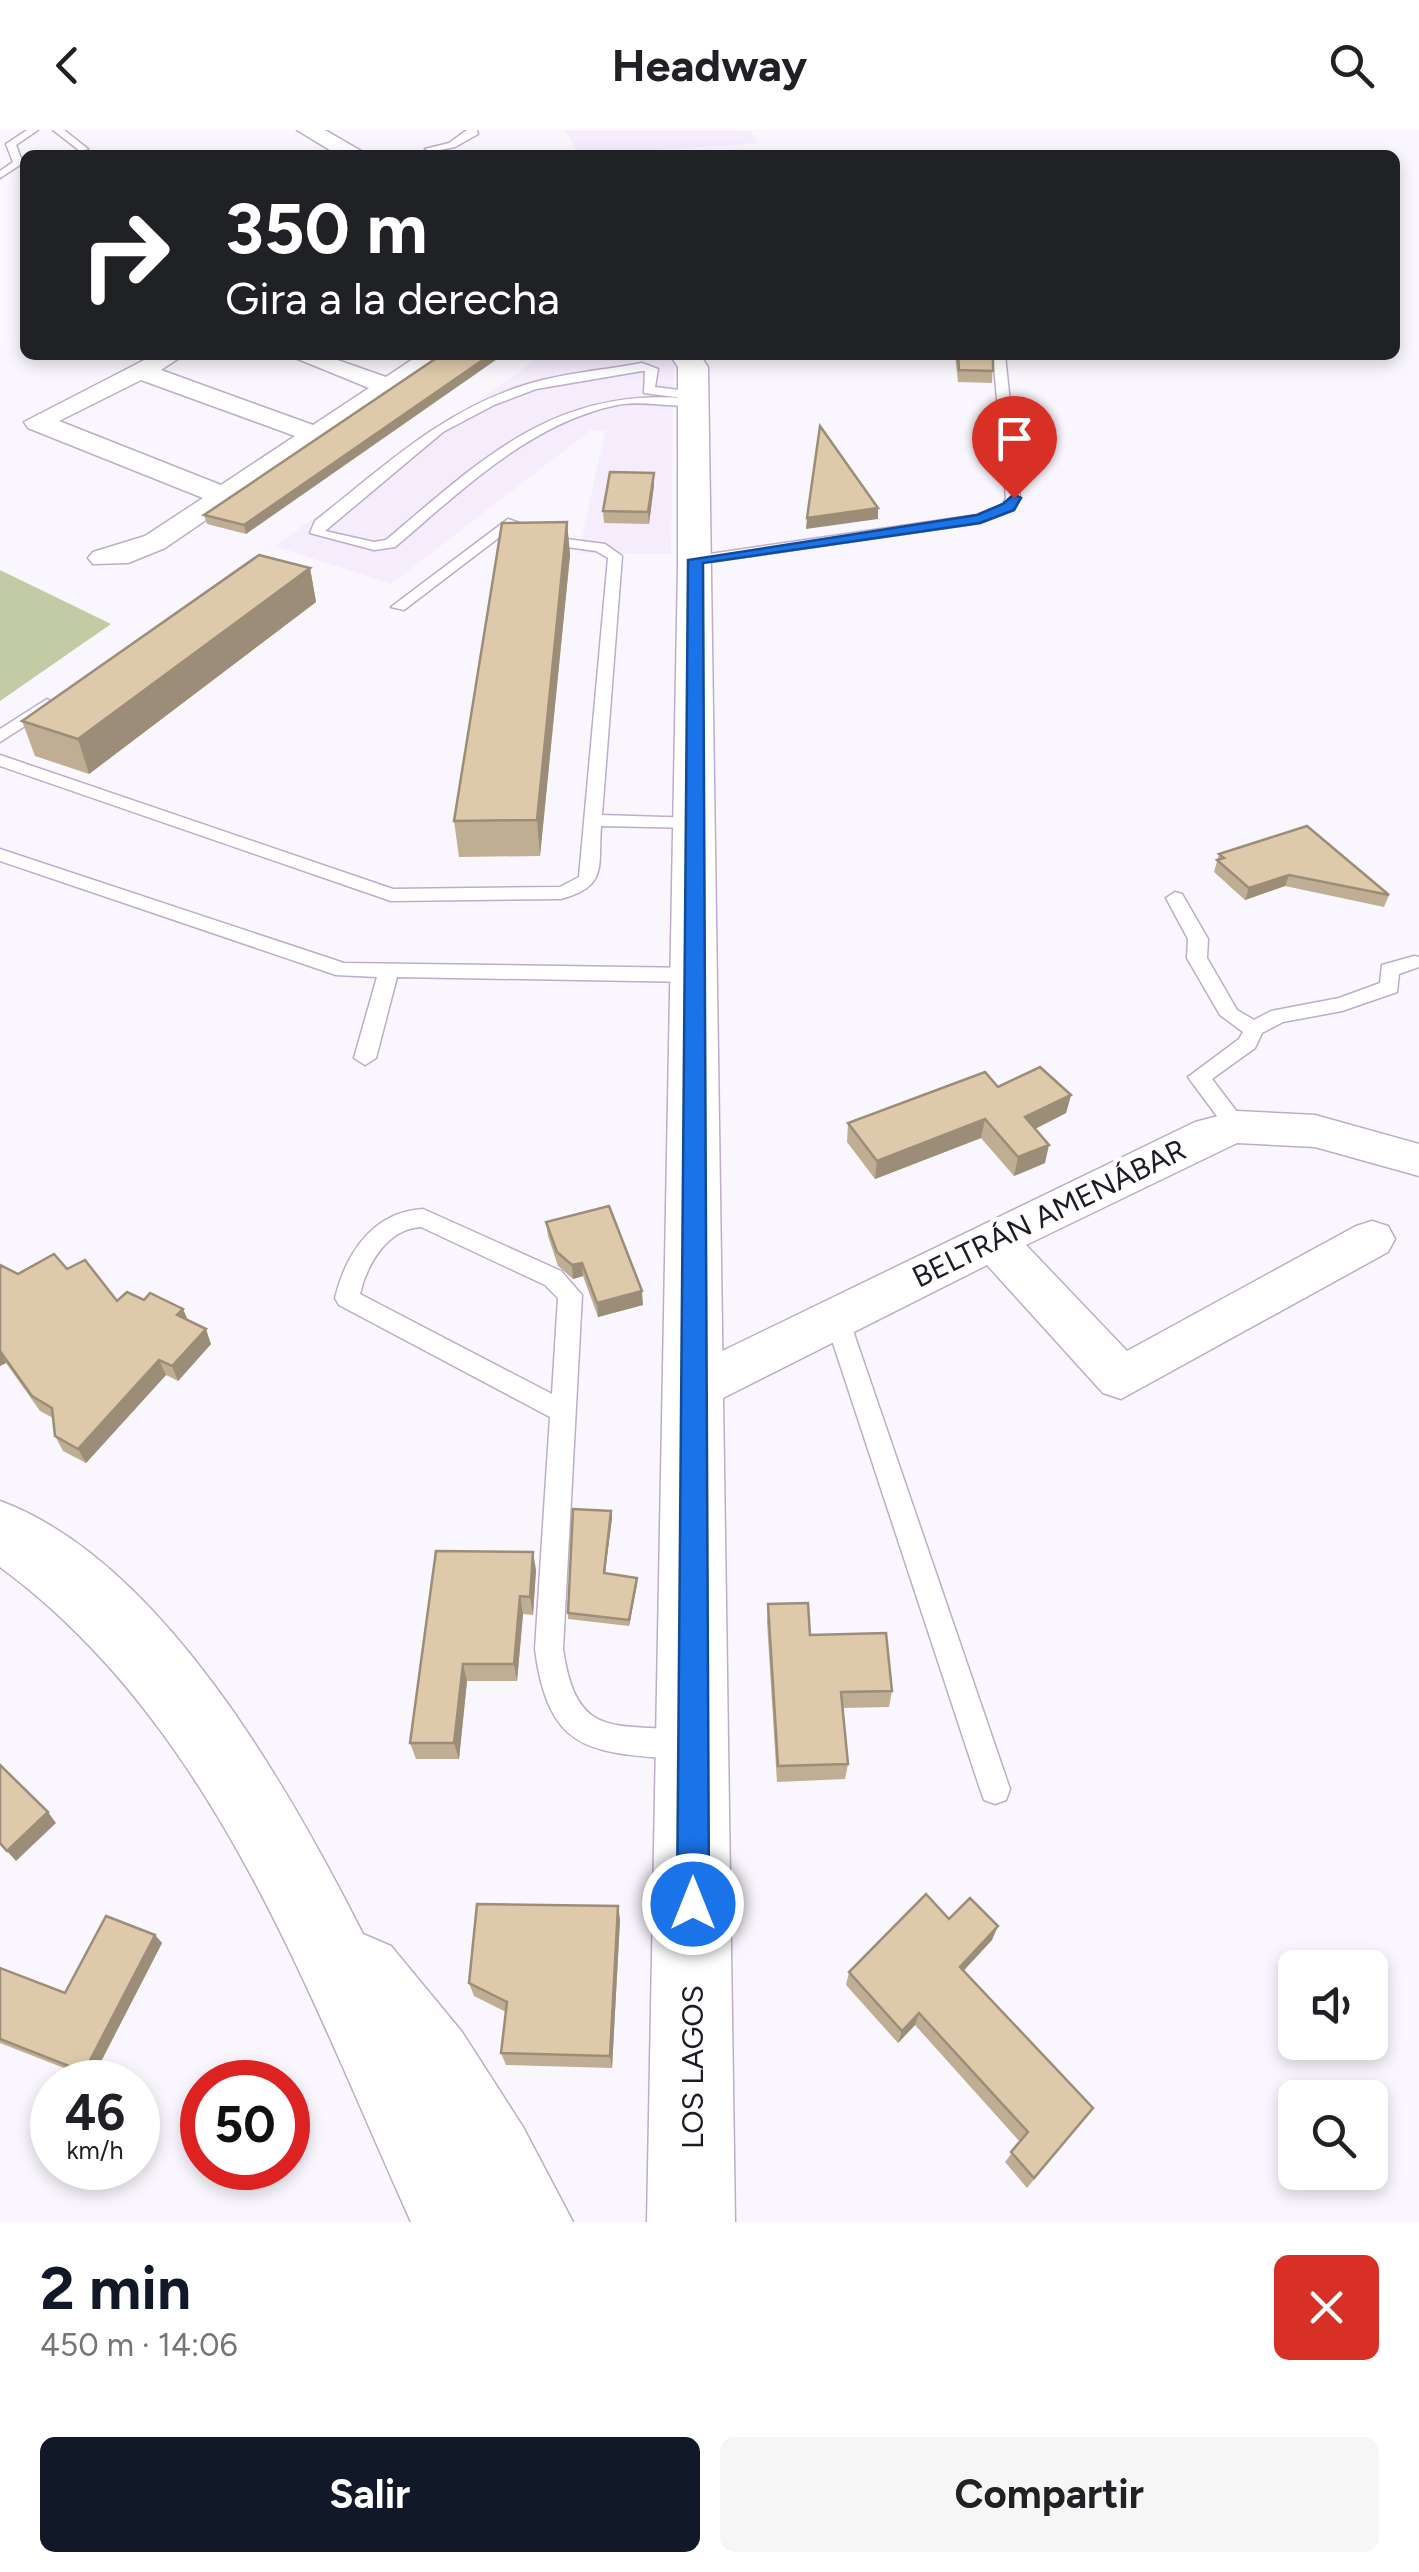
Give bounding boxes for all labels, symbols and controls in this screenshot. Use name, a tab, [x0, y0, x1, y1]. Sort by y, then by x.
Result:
icon: back	[40, 38, 95, 93]
text: Headway	[612, 38, 807, 92]
icon: search	[1324, 38, 1379, 93]
text: 350 m	[225, 186, 428, 271]
icon: right	[60, 190, 190, 320]
text: Gira a la derecha	[225, 271, 560, 325]
pin	[972, 396, 1057, 499]
icon: arrive	[987, 411, 1042, 466]
street label: BELTRÁN AMENÁBAR	[906, 1131, 1192, 1295]
position arrow	[641, 1852, 745, 1956]
map controls	[1278, 1950, 1388, 2190]
button: sound	[1278, 1950, 1388, 2060]
street label: LOS LAGOS	[674, 1985, 711, 2149]
speed limit sign: 50	[180, 2060, 310, 2190]
button: search	[1278, 2080, 1388, 2190]
text: 46	[65, 2082, 125, 2143]
text: km/h	[66, 2135, 124, 2165]
text: 2 min	[40, 2252, 191, 2324]
button: close	[1274, 2255, 1379, 2360]
text: 450 m · 14:06	[40, 2326, 238, 2364]
button: Salir	[40, 2437, 700, 2552]
button: Compartir	[720, 2437, 1379, 2552]

